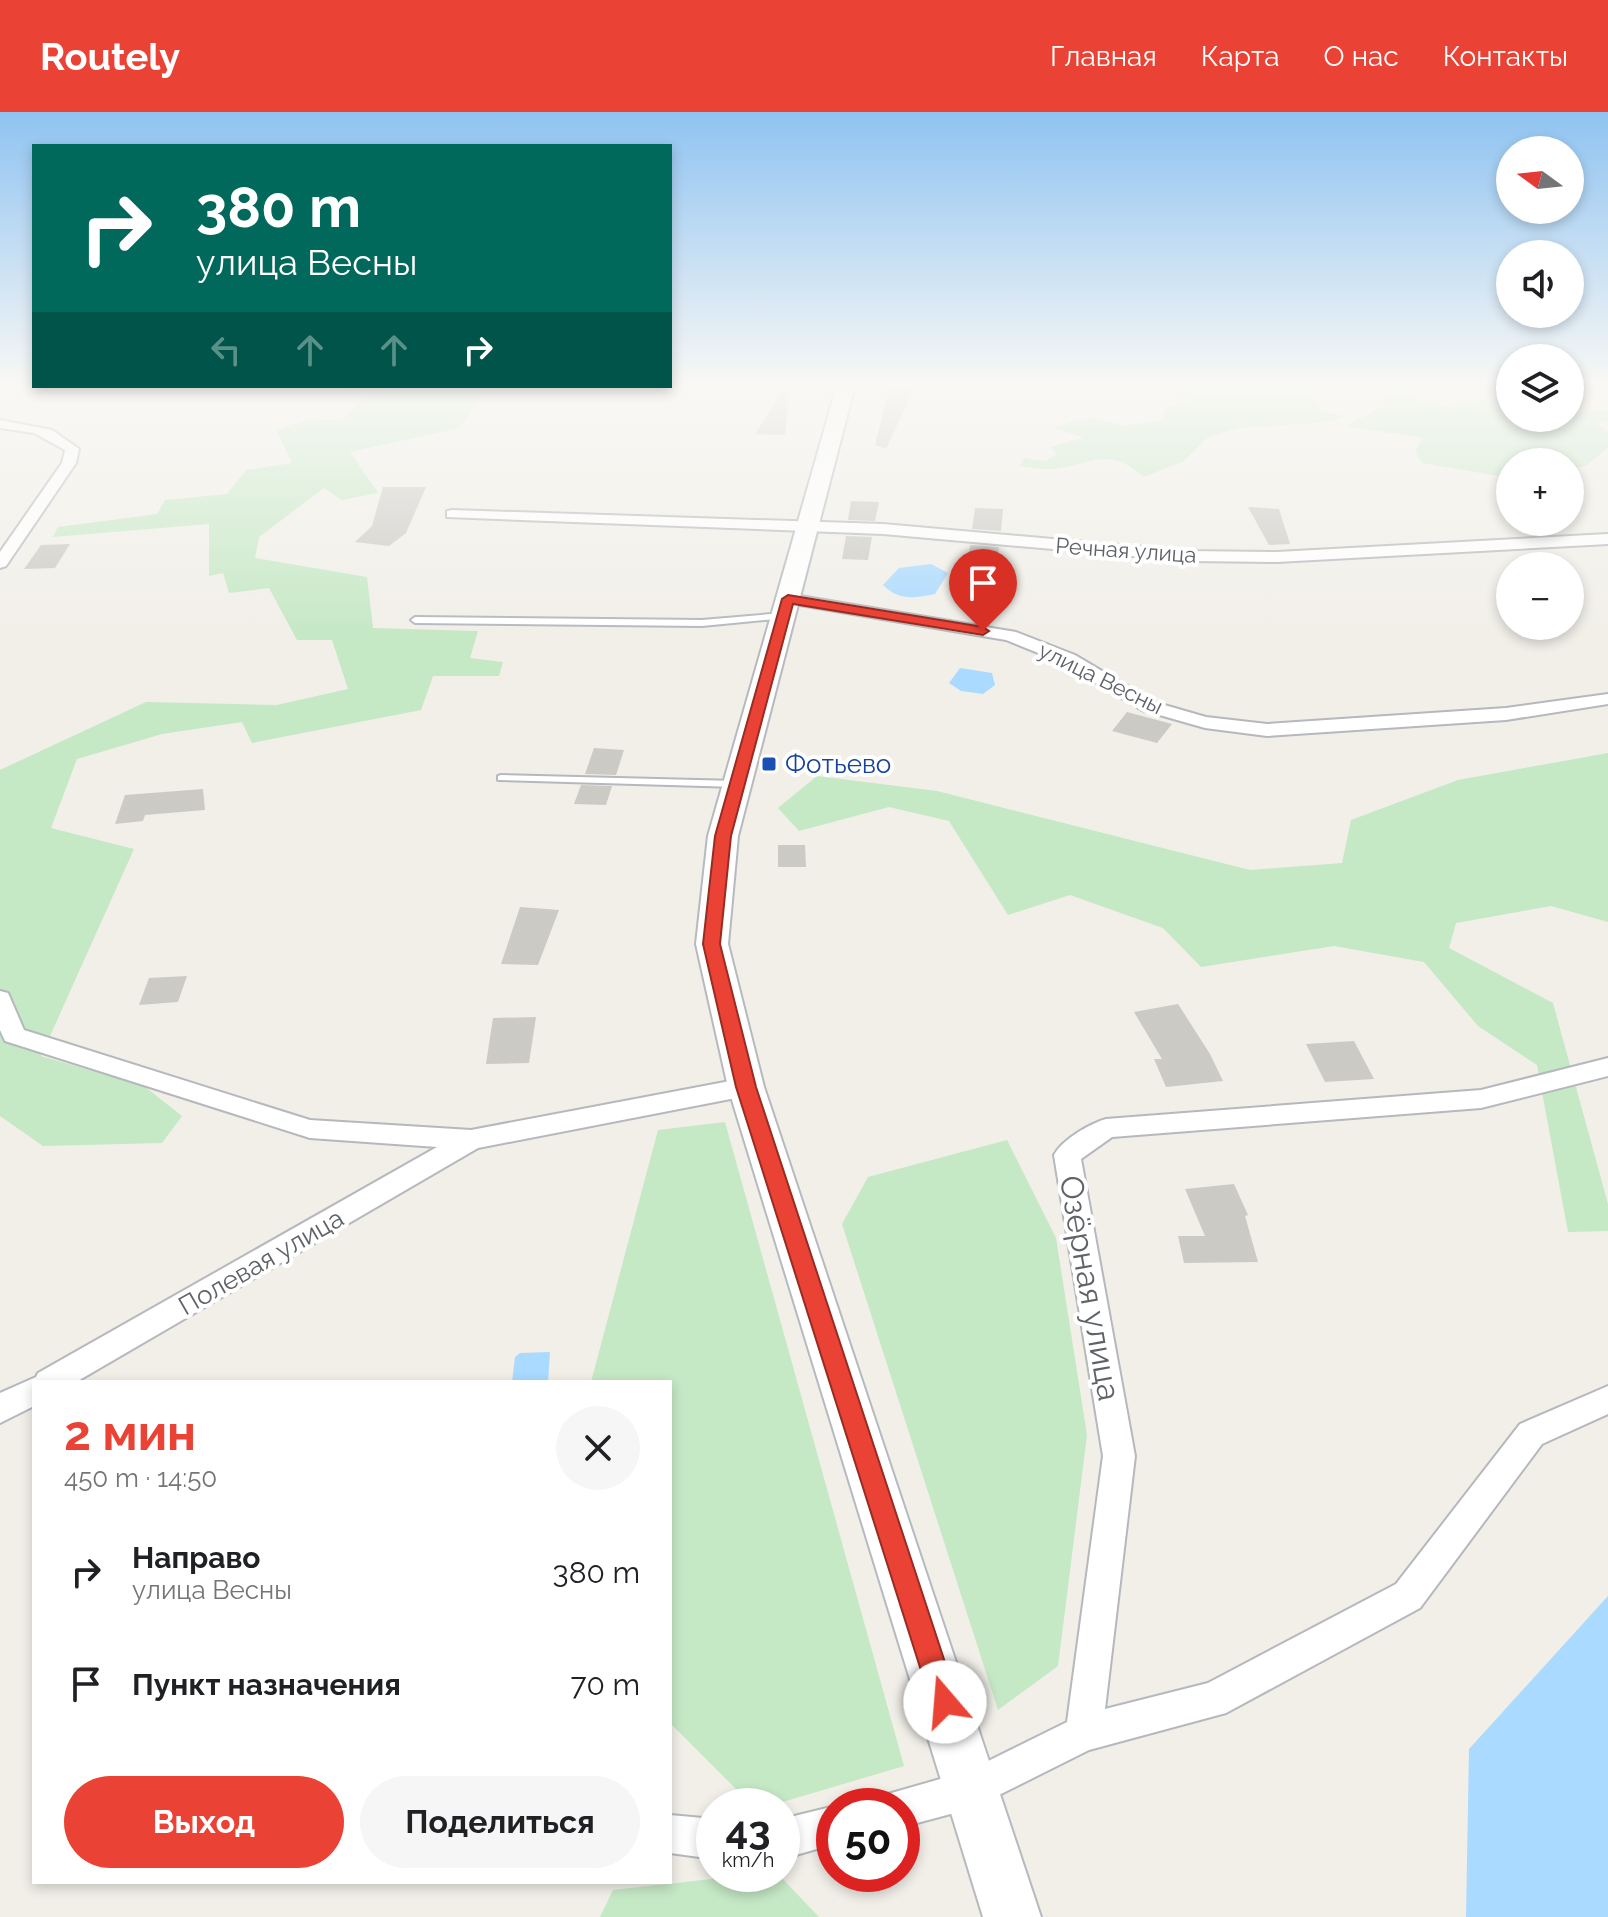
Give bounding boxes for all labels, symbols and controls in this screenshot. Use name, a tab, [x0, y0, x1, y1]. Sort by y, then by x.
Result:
text: Routely	[40, 34, 180, 79]
text: Главная	[1050, 40, 1157, 73]
text: Карта	[1201, 40, 1280, 73]
text: О нас	[1324, 40, 1399, 73]
text: Контакты	[1443, 40, 1568, 73]
north arrow	[1496, 136, 1584, 224]
map controls	[1496, 136, 1584, 640]
text: 380 m	[196, 174, 361, 240]
icon: right	[64, 176, 168, 280]
button: sound	[1496, 240, 1584, 328]
text: улица Весны	[196, 241, 417, 283]
icon: left	[204, 328, 248, 372]
icon: ahead	[288, 328, 332, 372]
icon: ahead	[372, 328, 416, 372]
icon: right	[456, 328, 500, 372]
button: layers	[1496, 344, 1584, 432]
button: +	[1496, 448, 1584, 536]
street label: Речная улица	[1055, 532, 1197, 568]
pin	[949, 549, 1017, 631]
button: −	[1496, 552, 1584, 640]
icon: arrive	[961, 561, 1005, 605]
street label: улица Весны	[1035, 637, 1167, 719]
place label: Фотьево	[785, 749, 891, 779]
marker: Фотьево	[760, 755, 778, 773]
street label: Озёрная улица	[1052, 1173, 1128, 1403]
street label: Полевая улица	[173, 1203, 349, 1321]
text: 2 мин	[64, 1405, 196, 1461]
button: close	[556, 1406, 640, 1490]
text: 450 m · 14:50	[64, 1463, 217, 1493]
text: Направо	[132, 1540, 261, 1575]
icon: right	[64, 1550, 108, 1594]
text: 380 m	[553, 1555, 640, 1590]
text: улица Весны	[132, 1575, 292, 1605]
position arrow	[903, 1660, 987, 1744]
icon: arrive	[64, 1662, 108, 1706]
text: Пункт назначения	[132, 1667, 401, 1702]
text: 70 m	[570, 1667, 640, 1702]
button: Выход	[64, 1776, 344, 1868]
button: Поделиться	[360, 1776, 640, 1868]
speed limit sign: 50	[816, 1788, 920, 1892]
text: 43	[725, 1806, 771, 1853]
text: km/h	[722, 1848, 774, 1872]

